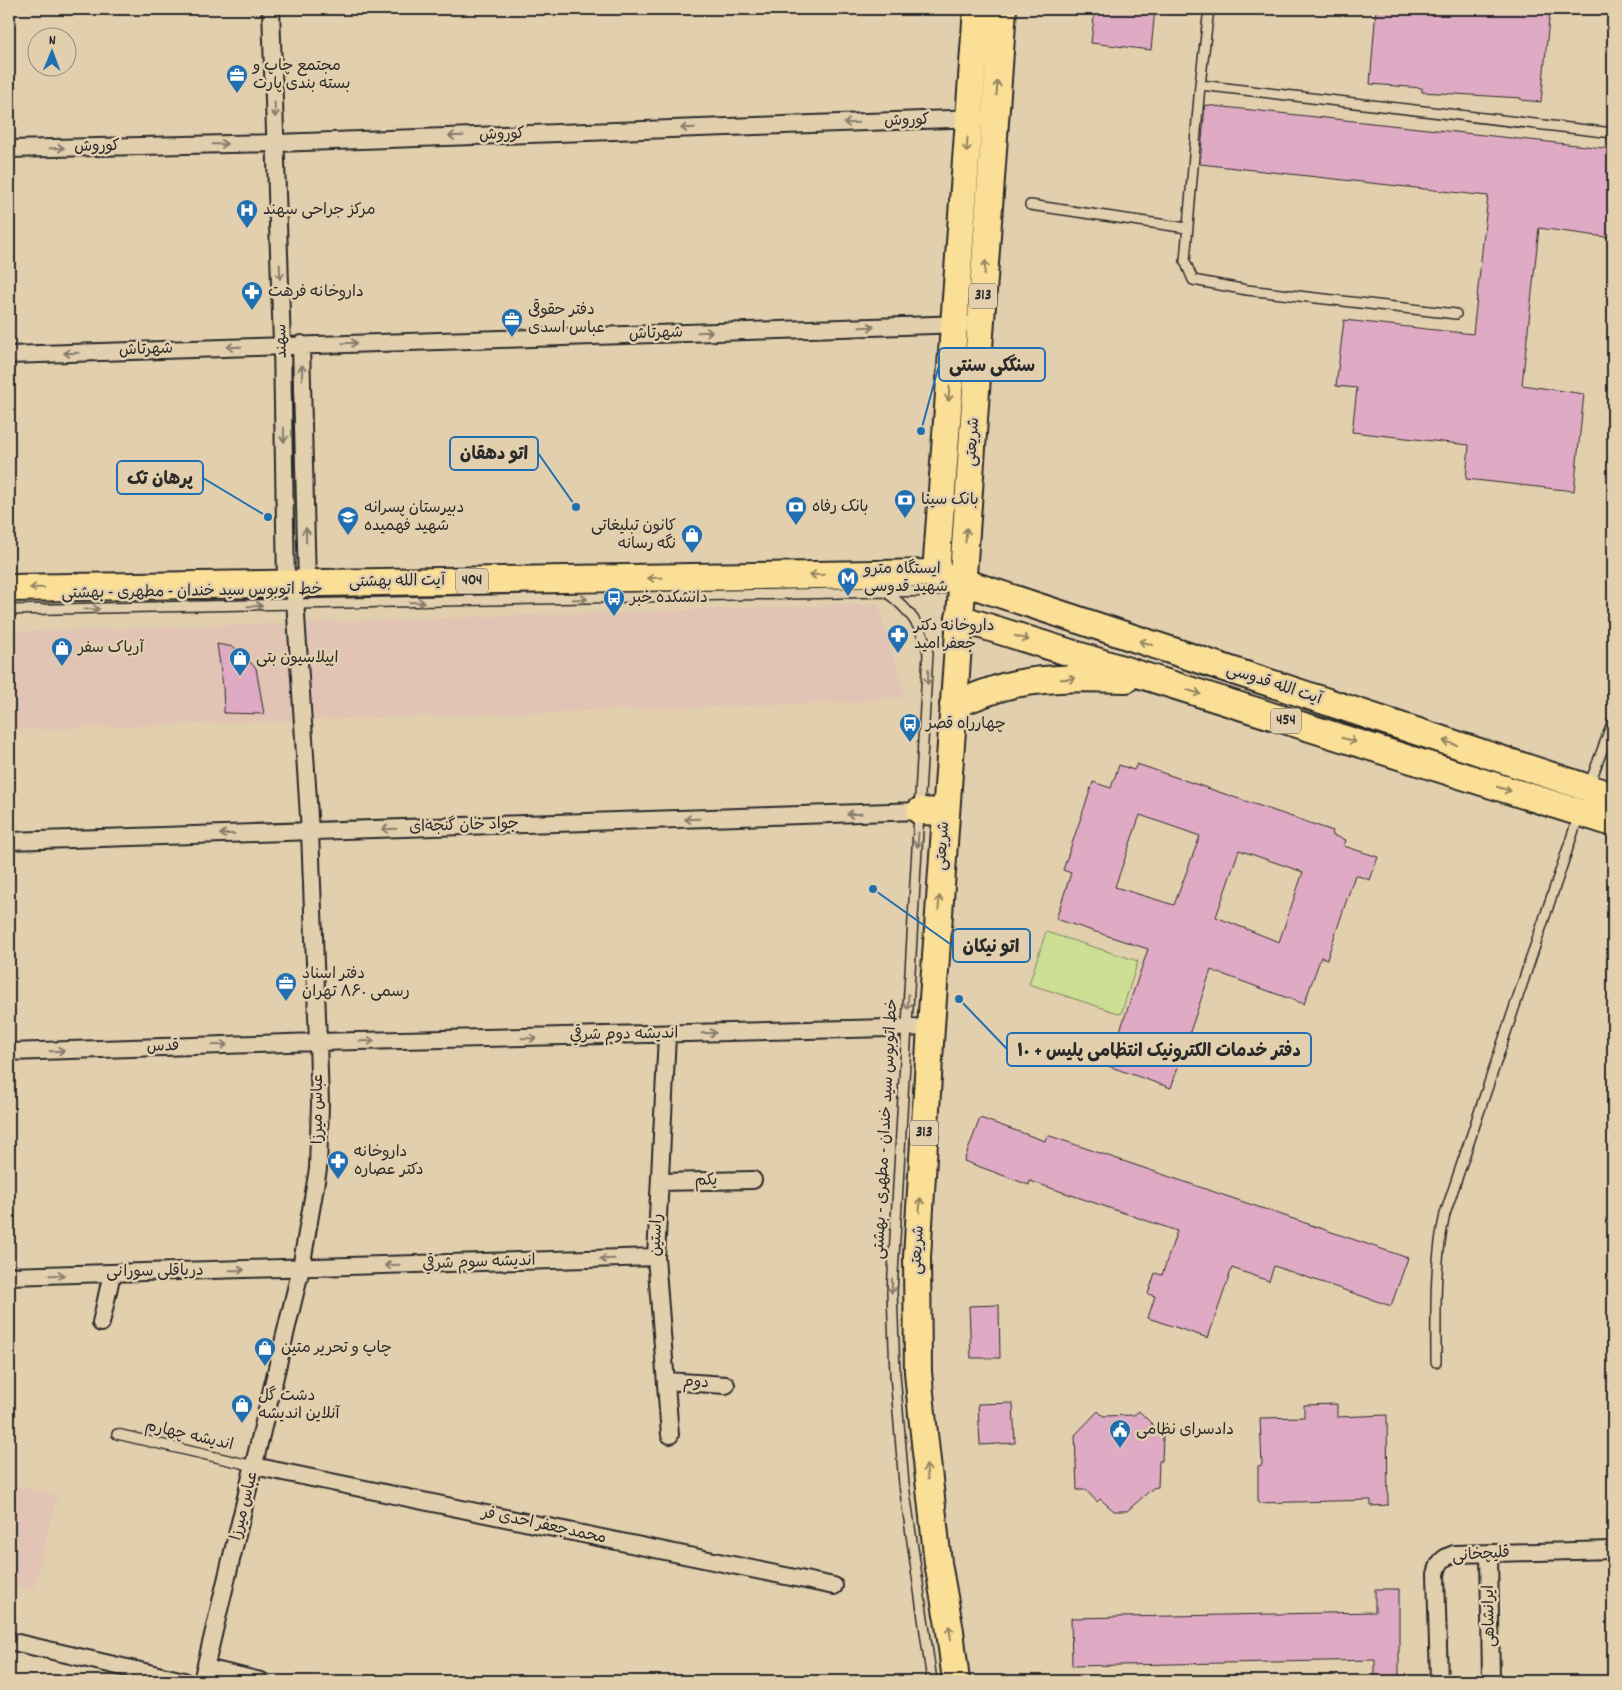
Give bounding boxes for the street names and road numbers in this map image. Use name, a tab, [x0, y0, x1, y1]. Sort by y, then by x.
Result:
street label: کوروش	[884, 109, 930, 133]
street label: کوروش	[479, 123, 525, 147]
street label: کوروش	[74, 135, 120, 159]
road number: 313	[969, 284, 997, 308]
street label: شهرتاش	[629, 322, 683, 346]
street label: سهند	[270, 323, 294, 359]
street label: شهرتاش	[119, 338, 173, 362]
street label: شریعتی	[960, 417, 986, 467]
road number: 404	[456, 568, 488, 594]
street label: آیت الله بهشتی	[349, 570, 446, 594]
street label: خط اتوبوس سید خندان - مطهری - بهشتی	[61, 578, 323, 606]
street label: آیت الله قدوسی	[1223, 659, 1326, 712]
road number: 454	[1271, 708, 1301, 734]
street label: جواد خان گنجه‌ای	[409, 813, 519, 839]
street label: شریعتی	[930, 821, 956, 871]
street label: خط اتوبوس سید خندان - مطهری - بهشتی	[868, 998, 904, 1260]
street label: انديشه دوم شرقي	[569, 1022, 679, 1047]
street label: قدس	[146, 1035, 180, 1059]
street label: عباس میرزا	[307, 1074, 330, 1144]
road number: 313	[910, 1120, 938, 1146]
street label: یکم	[694, 1169, 718, 1193]
street label: راستین	[645, 1213, 669, 1257]
street label: شریعتی	[905, 1225, 931, 1275]
street label: اندیشه سوم شرقي	[422, 1249, 536, 1276]
street label: دریاقلی سورانی	[106, 1260, 204, 1284]
street label: دوم	[682, 1371, 710, 1395]
street label: اندیشه چهارم	[143, 1415, 235, 1457]
street label: عباس میرزا	[225, 1469, 265, 1543]
street label: محمدجعفر احدی فر	[478, 1501, 608, 1550]
street label: قلیچخانی	[1451, 1542, 1511, 1568]
street label: ایرانشاهی	[1478, 1585, 1502, 1647]

